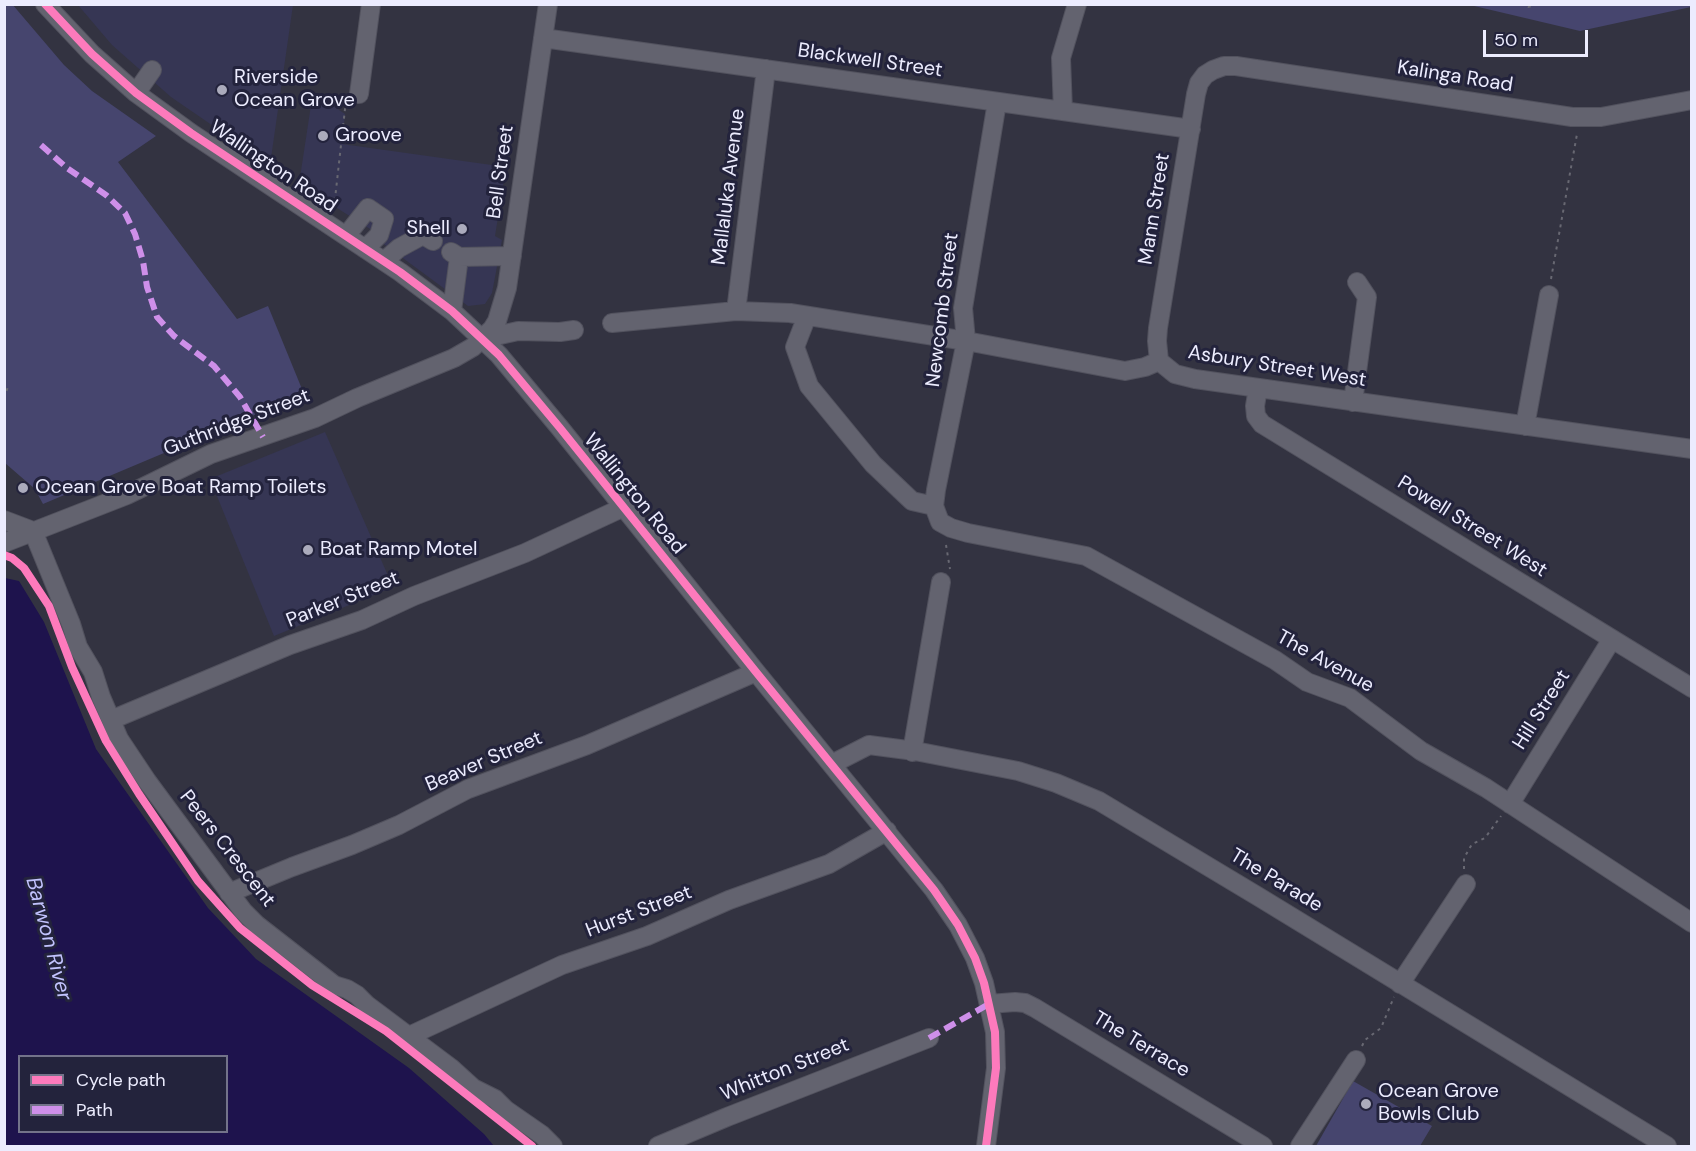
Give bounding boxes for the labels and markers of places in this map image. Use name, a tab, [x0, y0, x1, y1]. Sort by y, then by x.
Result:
place label: Riverside Ocean Grove	[234, 66, 355, 113]
marker: Riverside Ocean Grove	[215, 83, 229, 97]
place label: Groove	[335, 124, 402, 148]
marker: Groove	[316, 129, 330, 143]
place label: Shell	[407, 217, 450, 241]
marker: Shell	[455, 222, 469, 236]
place label: Ocean Grove Boat Ramp Toilets	[35, 476, 326, 500]
marker: Ocean Grove Boat Ramp Toilets	[16, 481, 30, 495]
place label: Boat Ramp Motel	[320, 538, 477, 562]
marker: Boat Ramp Motel	[301, 543, 315, 557]
place label: Ocean Grove Bowls Club	[1378, 1080, 1499, 1127]
marker: Ocean Grove Bowls Club	[1359, 1097, 1373, 1111]

